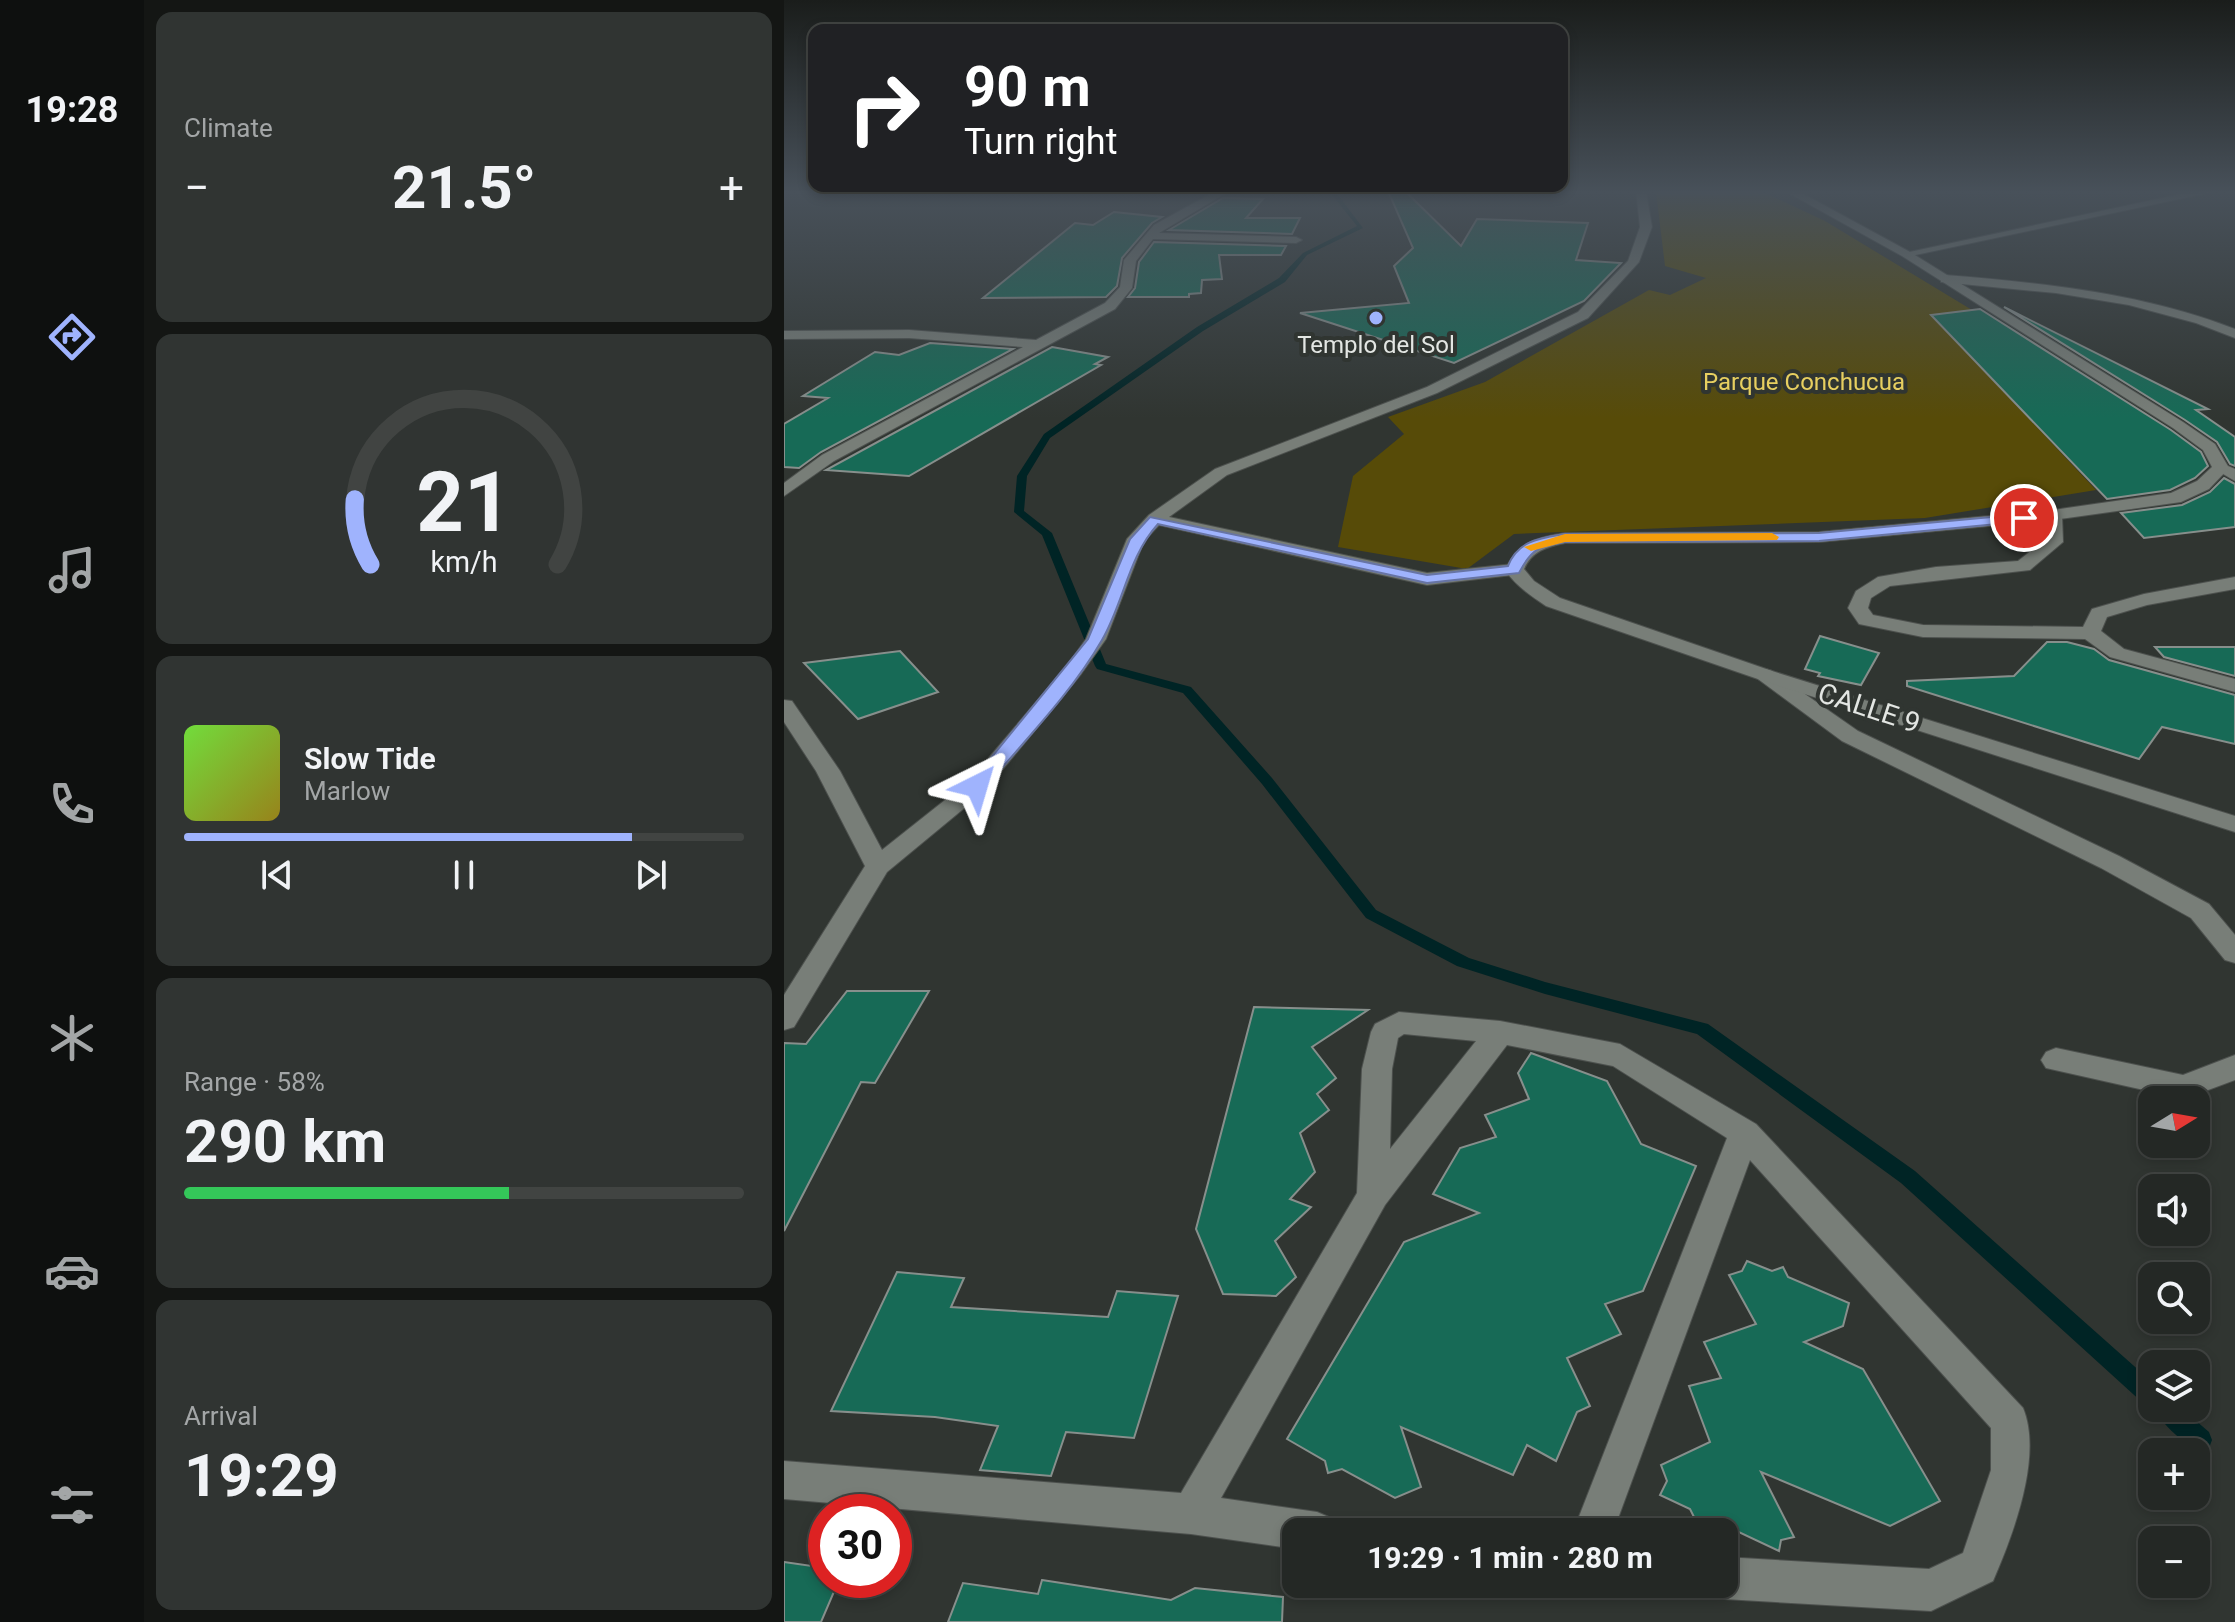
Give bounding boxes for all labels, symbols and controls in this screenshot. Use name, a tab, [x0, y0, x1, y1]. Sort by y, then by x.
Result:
text: 90 m	[964, 54, 1091, 120]
icon: right	[832, 56, 936, 160]
text: 19:28	[26, 89, 118, 131]
text: Climate	[184, 113, 273, 143]
text: Turn right	[964, 121, 1117, 163]
text: 21.5°	[392, 152, 536, 223]
text: −	[184, 162, 209, 214]
text: +	[719, 162, 744, 214]
icon: directions	[44, 309, 100, 365]
marker: Templo del Sol	[1367, 309, 1385, 327]
place label: Templo del Sol	[1297, 331, 1455, 359]
park label: Parque Conchucua	[1703, 368, 1905, 396]
text: 21	[416, 454, 512, 551]
pin	[1990, 484, 2058, 552]
icon: arrive	[2002, 496, 2046, 540]
icon: music	[44, 542, 100, 598]
text: km/h	[430, 545, 498, 579]
street label: CALLE 9	[1814, 676, 1924, 740]
text: Slow Tide	[304, 741, 436, 776]
position arrow	[935, 744, 1019, 828]
icon: phone	[44, 776, 100, 832]
text: Marlow	[304, 776, 390, 806]
icon: previous	[255, 853, 299, 897]
icon: pause	[442, 853, 486, 897]
icon: next	[629, 853, 673, 897]
icon: climate	[44, 1010, 100, 1066]
text: Range · 58%	[184, 1067, 325, 1097]
north arrow	[2138, 1086, 2210, 1158]
map controls	[2138, 1086, 2210, 1598]
text: 290 km	[184, 1106, 386, 1177]
button: sound	[2138, 1174, 2210, 1246]
icon: car	[44, 1243, 100, 1299]
button: search	[2138, 1262, 2210, 1334]
button: layers	[2138, 1350, 2210, 1422]
text: Arrival	[184, 1401, 258, 1431]
button: +	[2138, 1438, 2210, 1510]
text: 19:29	[184, 1440, 339, 1511]
icon: filters	[44, 1477, 100, 1533]
speed limit sign: 30	[808, 1494, 912, 1598]
button: −	[2138, 1526, 2210, 1598]
text: 19:29 · 1 min · 280 m	[1367, 1540, 1653, 1575]

